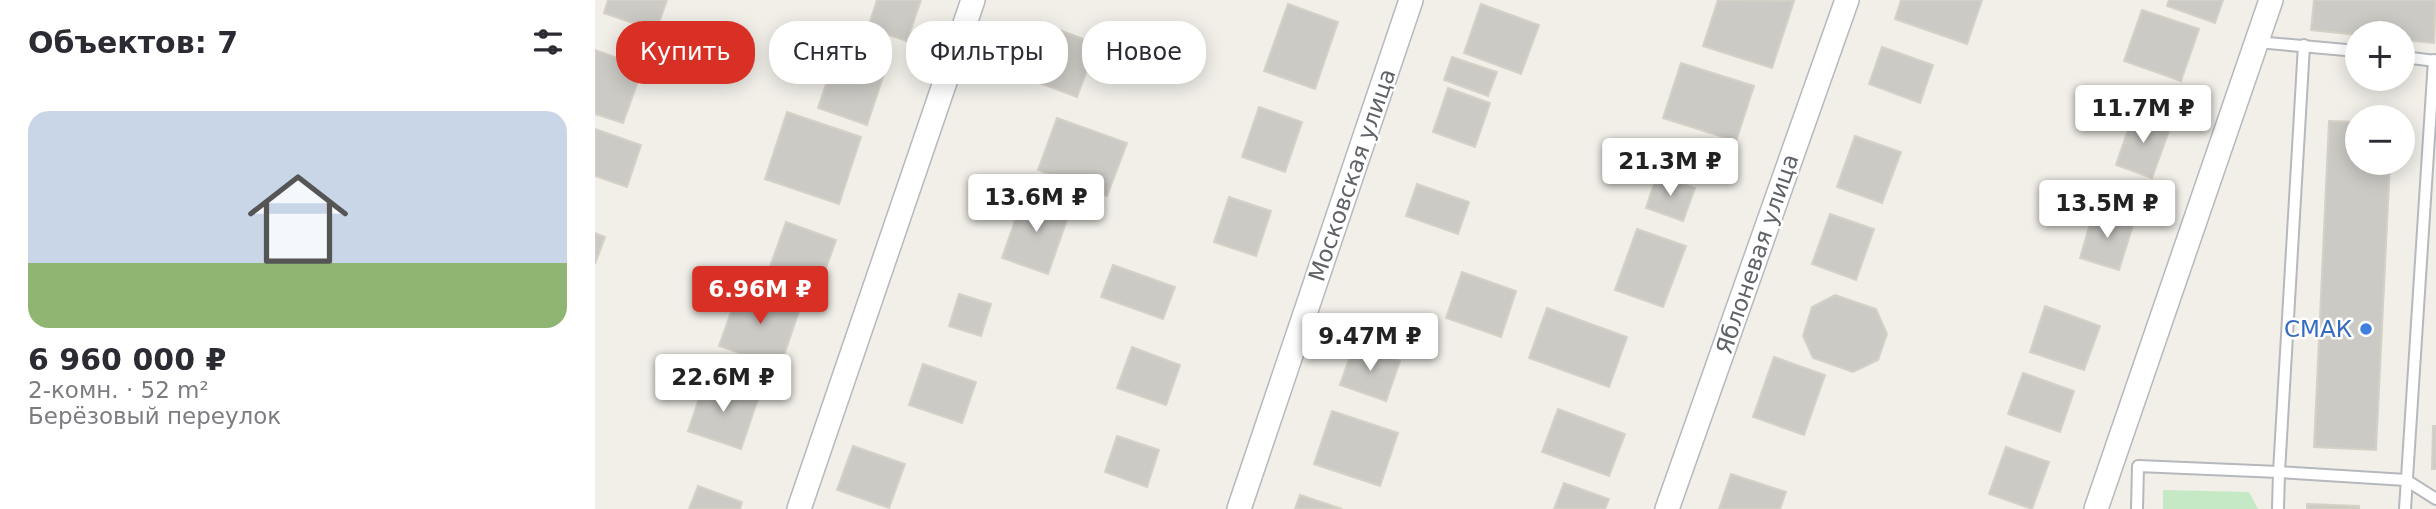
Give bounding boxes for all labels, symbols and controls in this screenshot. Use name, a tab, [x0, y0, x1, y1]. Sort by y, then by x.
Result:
chip: Купить	[616, 21, 755, 84]
chip: Снять	[769, 21, 892, 84]
chip: Фильтры	[906, 21, 1068, 84]
chip: Новое	[1082, 21, 1206, 84]
map controls	[2345, 21, 2415, 175]
button: +	[2345, 21, 2415, 91]
icon: filters	[529, 23, 567, 61]
text: Объектов: 7	[28, 25, 238, 60]
street label: Московская улица	[1303, 65, 1401, 285]
pin: 11.7M ₽	[2078, 86, 2208, 145]
text: 11.7M ₽	[2091, 95, 2195, 121]
button: −	[2345, 105, 2415, 175]
pin: 21.3M ₽	[1605, 138, 1735, 198]
text: 21.3M ₽	[1618, 148, 1722, 174]
street label: Яблоневая улица	[1711, 151, 1803, 357]
icon: home	[235, 156, 361, 282]
pin: 13.6M ₽	[971, 174, 1101, 234]
pin: 13.5M ₽	[2042, 180, 2172, 240]
text: 13.6M ₽	[984, 184, 1088, 210]
text: 13.5M ₽	[2055, 190, 2159, 216]
pin: 6.96M ₽	[695, 266, 825, 326]
text: 6.96M ₽	[708, 276, 812, 302]
pin: 9.47M ₽	[1305, 314, 1435, 373]
place label: СМАК	[2284, 316, 2352, 342]
marker: СМАК	[2358, 321, 2374, 337]
text: 9.47M ₽	[1318, 323, 1422, 349]
text: 6 960 000 ₽	[28, 342, 226, 377]
pin: 22.6M ₽	[658, 354, 788, 414]
text: 22.6M ₽	[671, 364, 775, 390]
text: 2-комн. · 52 m²	[28, 377, 209, 403]
text: Берёзовый переулок	[28, 403, 281, 429]

